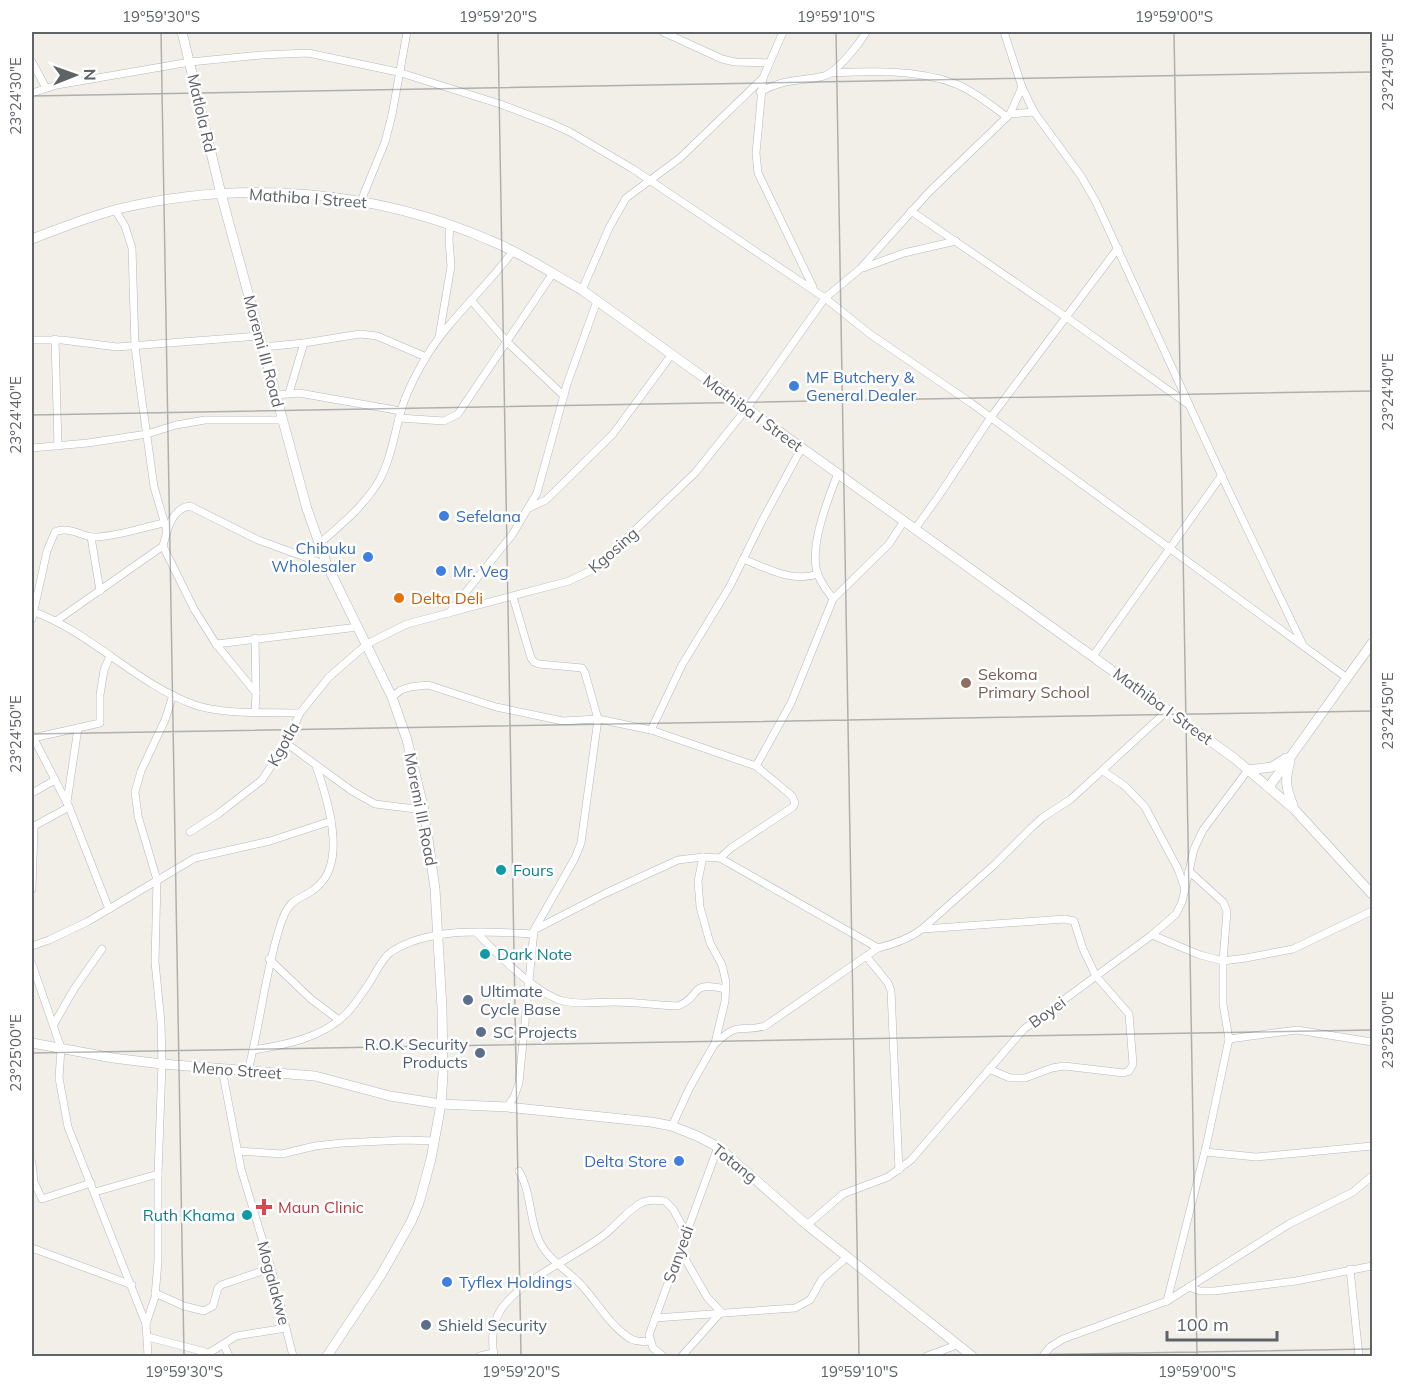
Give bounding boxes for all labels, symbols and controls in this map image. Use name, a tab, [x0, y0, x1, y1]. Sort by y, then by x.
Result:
text: 19°59'30"S	[122, 7, 200, 26]
text: 19°59'20"S	[459, 7, 537, 26]
text: 19°59'10"S	[797, 7, 875, 26]
text: 19°59'00"S	[1135, 7, 1213, 26]
text: 23°24'30"E	[1378, 33, 1397, 111]
north arrow	[45, 45, 105, 105]
text: 23°24'30"E	[6, 57, 25, 135]
text: N	[80, 69, 100, 81]
street label: Matlola Rd	[183, 72, 221, 154]
street label: Mathiba I Street	[248, 184, 368, 212]
street label: Moremi III Road	[239, 293, 289, 409]
text: 23°24'40"E	[1378, 353, 1397, 431]
place label: MF Butchery & General Dealer	[806, 367, 917, 405]
street label: Mathiba I Street	[699, 370, 807, 456]
text: 23°24'40"E	[6, 376, 25, 454]
marker: MF Butchery & General Dealer	[787, 379, 801, 393]
place label: Sefelana	[456, 506, 521, 526]
marker: Sefelana	[437, 509, 451, 523]
street label: Kgosing	[584, 523, 642, 577]
place label: Chibuku Wholesaler	[271, 538, 356, 576]
marker: Chibuku Wholesaler	[361, 550, 375, 564]
place label: Mr. Veg	[453, 561, 509, 581]
marker: Mr. Veg	[434, 564, 448, 578]
place label: Delta Deli	[411, 588, 483, 608]
marker: Delta Deli	[392, 591, 406, 605]
street label: Mathiba I Street	[1109, 663, 1217, 749]
place label: Sekoma Primary School	[978, 664, 1090, 702]
text: 23°24'50"E	[1378, 672, 1397, 750]
marker: Sekoma Primary School	[959, 676, 973, 690]
text: 23°24'50"E	[6, 695, 25, 773]
street label: Kgotla	[263, 718, 303, 770]
street label: Moremi III Road	[400, 751, 442, 867]
place label: Fours	[513, 860, 554, 880]
marker: Fours	[494, 863, 508, 877]
place label: Dark Note	[497, 944, 572, 964]
marker: Dark Note	[478, 947, 492, 961]
place label: Ultimate Cycle Base	[480, 981, 561, 1019]
text: 23°25'00"E	[1378, 991, 1397, 1069]
street label: Boyei	[1025, 992, 1069, 1032]
marker: Ultimate Cycle Base	[461, 993, 475, 1007]
text: 23°25'00"E	[6, 1014, 25, 1092]
place label: SC Projects	[493, 1022, 577, 1042]
marker: SC Projects	[474, 1025, 488, 1039]
place label: R.O.K Security Products	[364, 1034, 469, 1072]
marker: R.O.K Security Products	[473, 1046, 487, 1060]
street label: Meno Street	[192, 1057, 283, 1083]
street label: Totang	[708, 1139, 762, 1187]
place label: Delta Store	[584, 1151, 667, 1171]
marker: Delta Store	[672, 1154, 686, 1168]
place label: Maun Clinic	[278, 1197, 364, 1217]
marker: Maun Clinic	[255, 1198, 273, 1216]
place label: Ruth Khama	[143, 1205, 235, 1225]
marker: Ruth Khama	[240, 1208, 254, 1222]
street label: Sanyedi	[658, 1223, 698, 1285]
street label: Mogalakwe	[253, 1239, 295, 1327]
place label: Tyflex Holdings	[459, 1272, 572, 1292]
marker: Tyflex Holdings	[440, 1275, 454, 1289]
scale bar	[1167, 1304, 1276, 1342]
text: 100 m	[1176, 1313, 1229, 1336]
place label: Shield Security	[438, 1315, 548, 1335]
marker: Shield Security	[419, 1318, 433, 1332]
text: 19°59'30"S	[145, 1362, 223, 1381]
text: 19°59'20"S	[482, 1362, 560, 1381]
text: 19°59'10"S	[820, 1362, 898, 1381]
text: 19°59'00"S	[1158, 1362, 1236, 1381]

